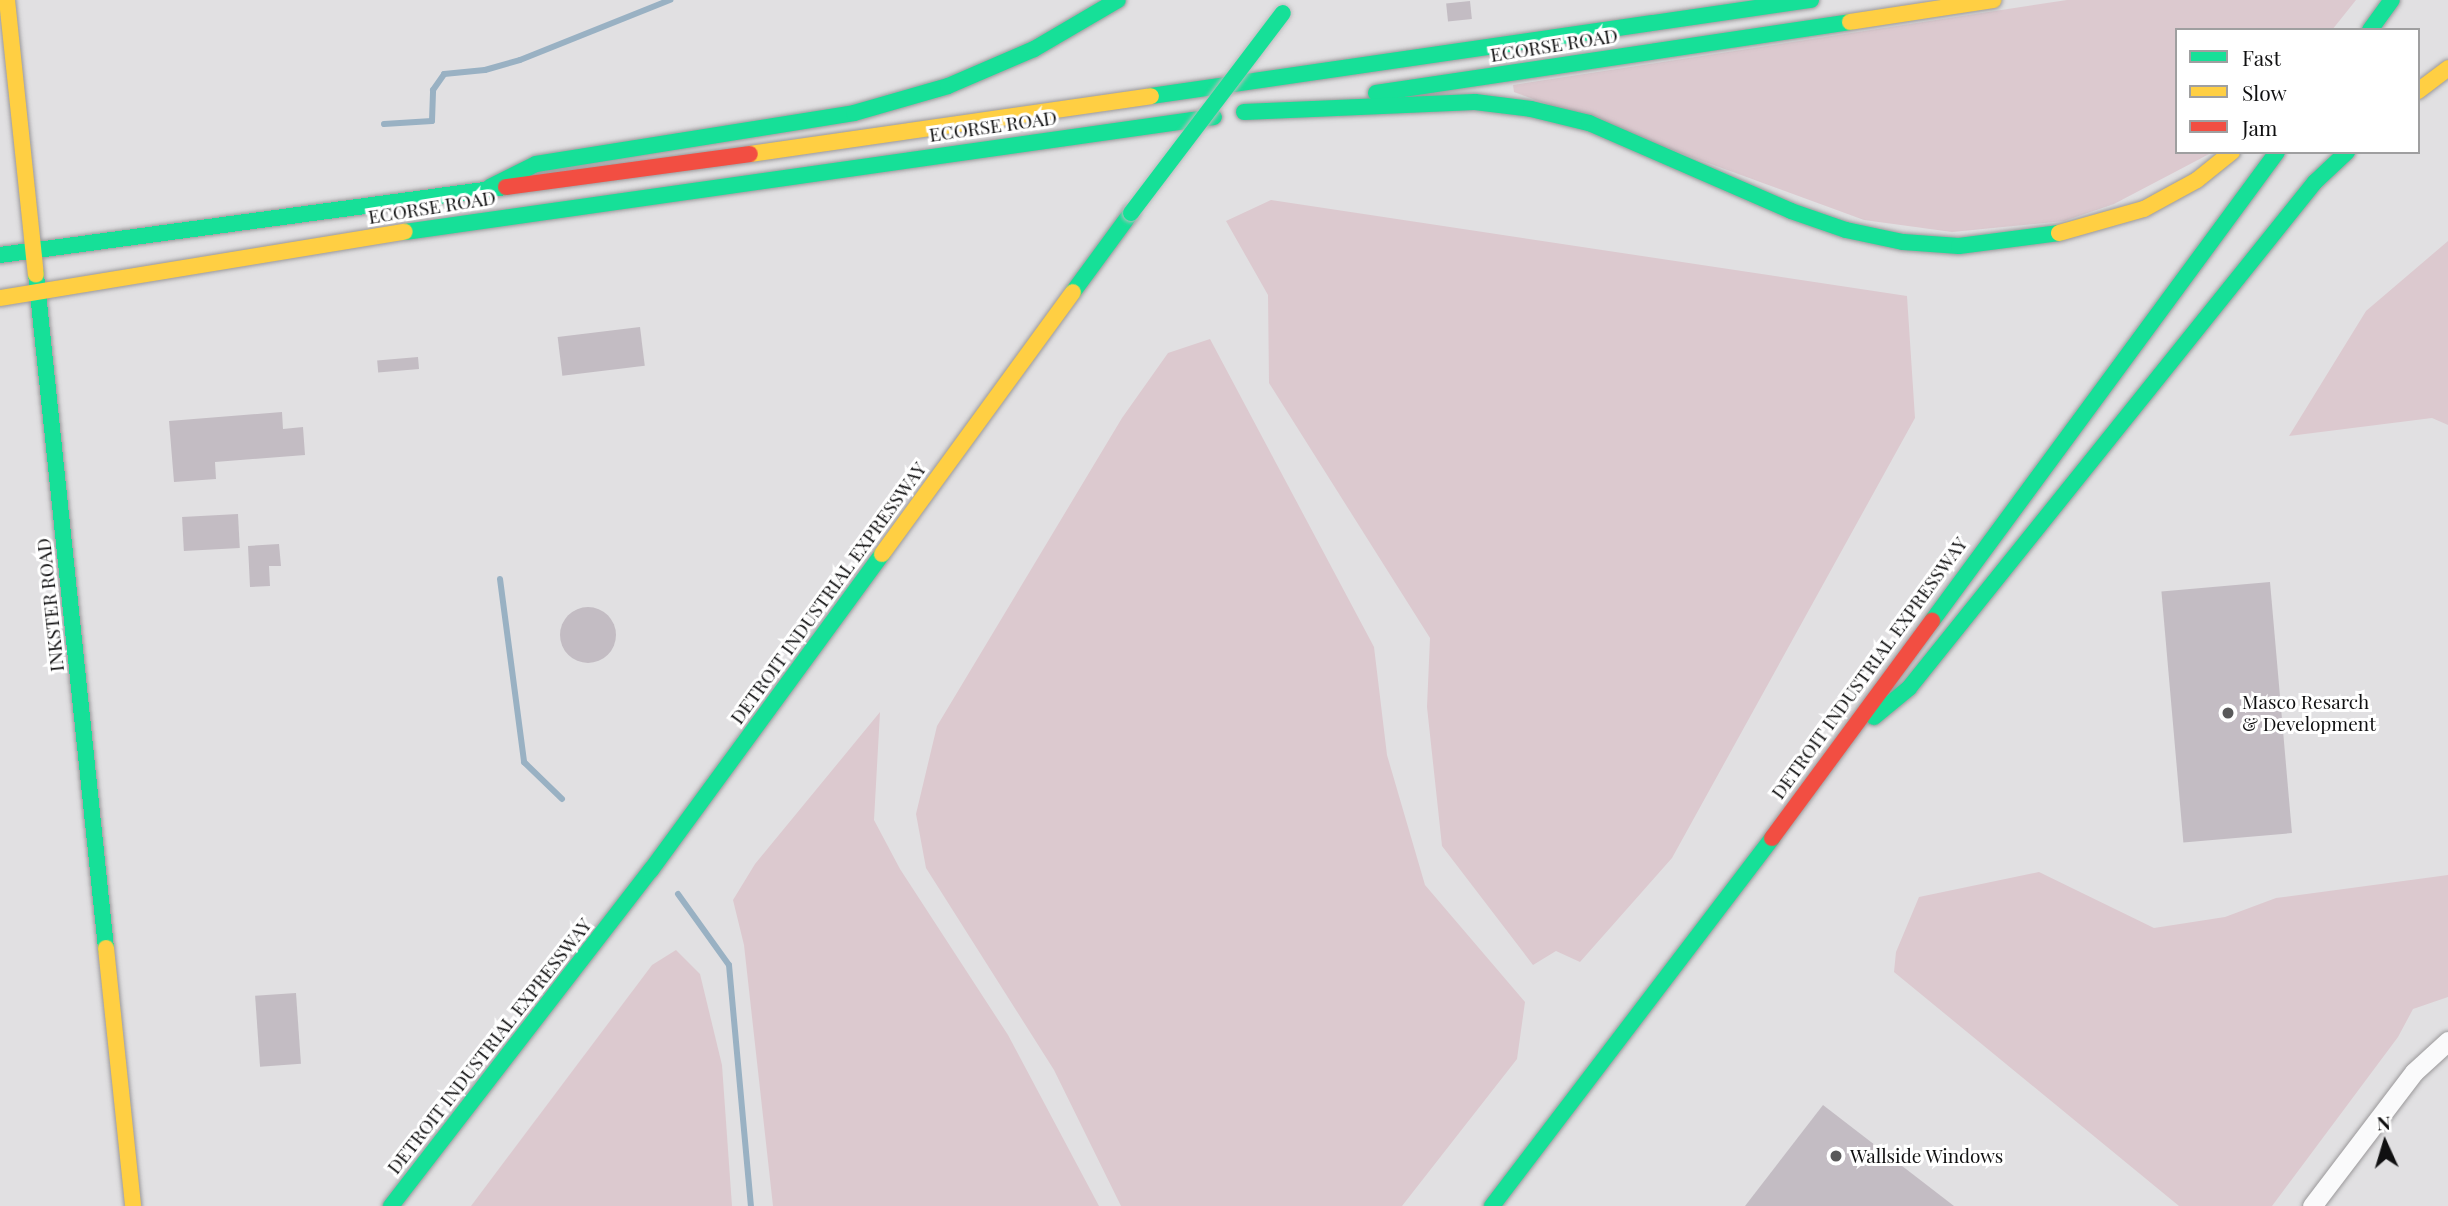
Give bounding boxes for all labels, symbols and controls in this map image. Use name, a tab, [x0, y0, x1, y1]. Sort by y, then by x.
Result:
street label: ECORSE ROAD	[1489, 24, 1619, 66]
legend	[2175, 28, 2420, 154]
text: Fast	[2242, 43, 2281, 71]
text: Slow	[2242, 78, 2287, 106]
street label: ECORSE ROAD	[928, 106, 1058, 146]
text: Jam	[2242, 113, 2278, 141]
street label: ECORSE ROAD	[367, 186, 497, 228]
street label: DETROIT INDUSTRIAL EXPRESSWAY	[725, 458, 931, 728]
street label: DETROIT INDUSTRIAL EXPRESSWAY	[1766, 533, 1972, 803]
street label: INKSTER ROAD	[32, 537, 68, 673]
place label: Masco Resarch & Development	[2242, 691, 2376, 735]
marker: Masco Resarch & Development	[2220, 705, 2236, 721]
street label: DETROIT INDUSTRIAL EXPRESSWAY	[382, 914, 596, 1178]
north arrow	[2350, 1108, 2420, 1178]
text: N	[2376, 1109, 2391, 1135]
place label: Wallside Windows	[1850, 1145, 2004, 1167]
marker: Wallside Windows	[1828, 1148, 1844, 1164]

